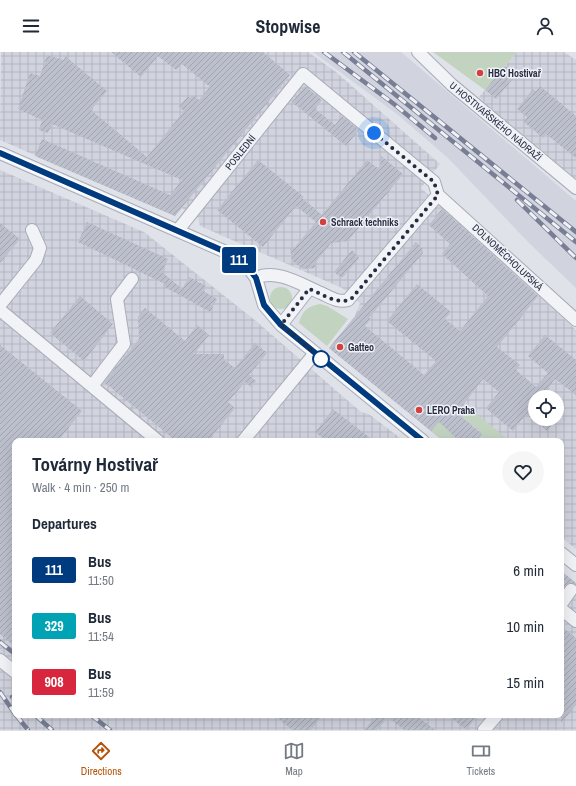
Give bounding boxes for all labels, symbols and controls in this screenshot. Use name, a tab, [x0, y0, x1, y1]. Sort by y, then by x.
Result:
text: Stopwise	[256, 14, 320, 39]
icon: menu	[20, 15, 42, 37]
icon: person	[534, 15, 556, 37]
place label: HBC Hostivař	[488, 67, 542, 80]
marker: HBC Hostivař	[475, 68, 485, 78]
street label: U HOSTIVAŘSKÉHO NÁDRAŽÍ	[447, 79, 545, 164]
your location	[364, 123, 384, 143]
street label: POSLEDNÍ	[222, 132, 259, 173]
place label: Schrack techniks	[331, 216, 399, 229]
marker: Schrack techniks	[318, 217, 328, 227]
street label: DOLNOMĚCHOLUPSKÁ	[470, 221, 546, 294]
line badge: 111	[216, 247, 262, 273]
text: 111	[230, 251, 248, 269]
place label: Gatteo	[348, 341, 374, 354]
marker: Gatteo	[335, 342, 345, 352]
unlabelled marker	[312, 350, 330, 368]
map controls	[528, 390, 564, 426]
button: locate	[528, 390, 564, 426]
place label: LERO Praha	[427, 404, 475, 417]
marker: LERO Praha	[414, 405, 424, 415]
text: Továrny Hostivař	[32, 451, 158, 477]
button: heart	[502, 451, 544, 493]
text: Walk · 4 min · 250 m	[32, 479, 129, 496]
text: Departures	[32, 513, 97, 534]
text: Bus	[88, 551, 111, 572]
text: 6 min	[513, 560, 544, 581]
text: 111	[45, 561, 63, 579]
text: 11:50	[88, 572, 114, 589]
text: Bus	[88, 607, 111, 628]
text: 10 min	[506, 616, 544, 637]
text: 329	[44, 617, 64, 635]
text: 11:54	[88, 628, 114, 645]
text: Bus	[88, 663, 111, 684]
text: 15 min	[506, 672, 544, 693]
text: 908	[44, 673, 64, 691]
text: 11:59	[88, 684, 114, 701]
tab: Directions	[81, 740, 122, 778]
tab: Map	[283, 740, 305, 778]
tab: Tickets	[466, 740, 495, 778]

